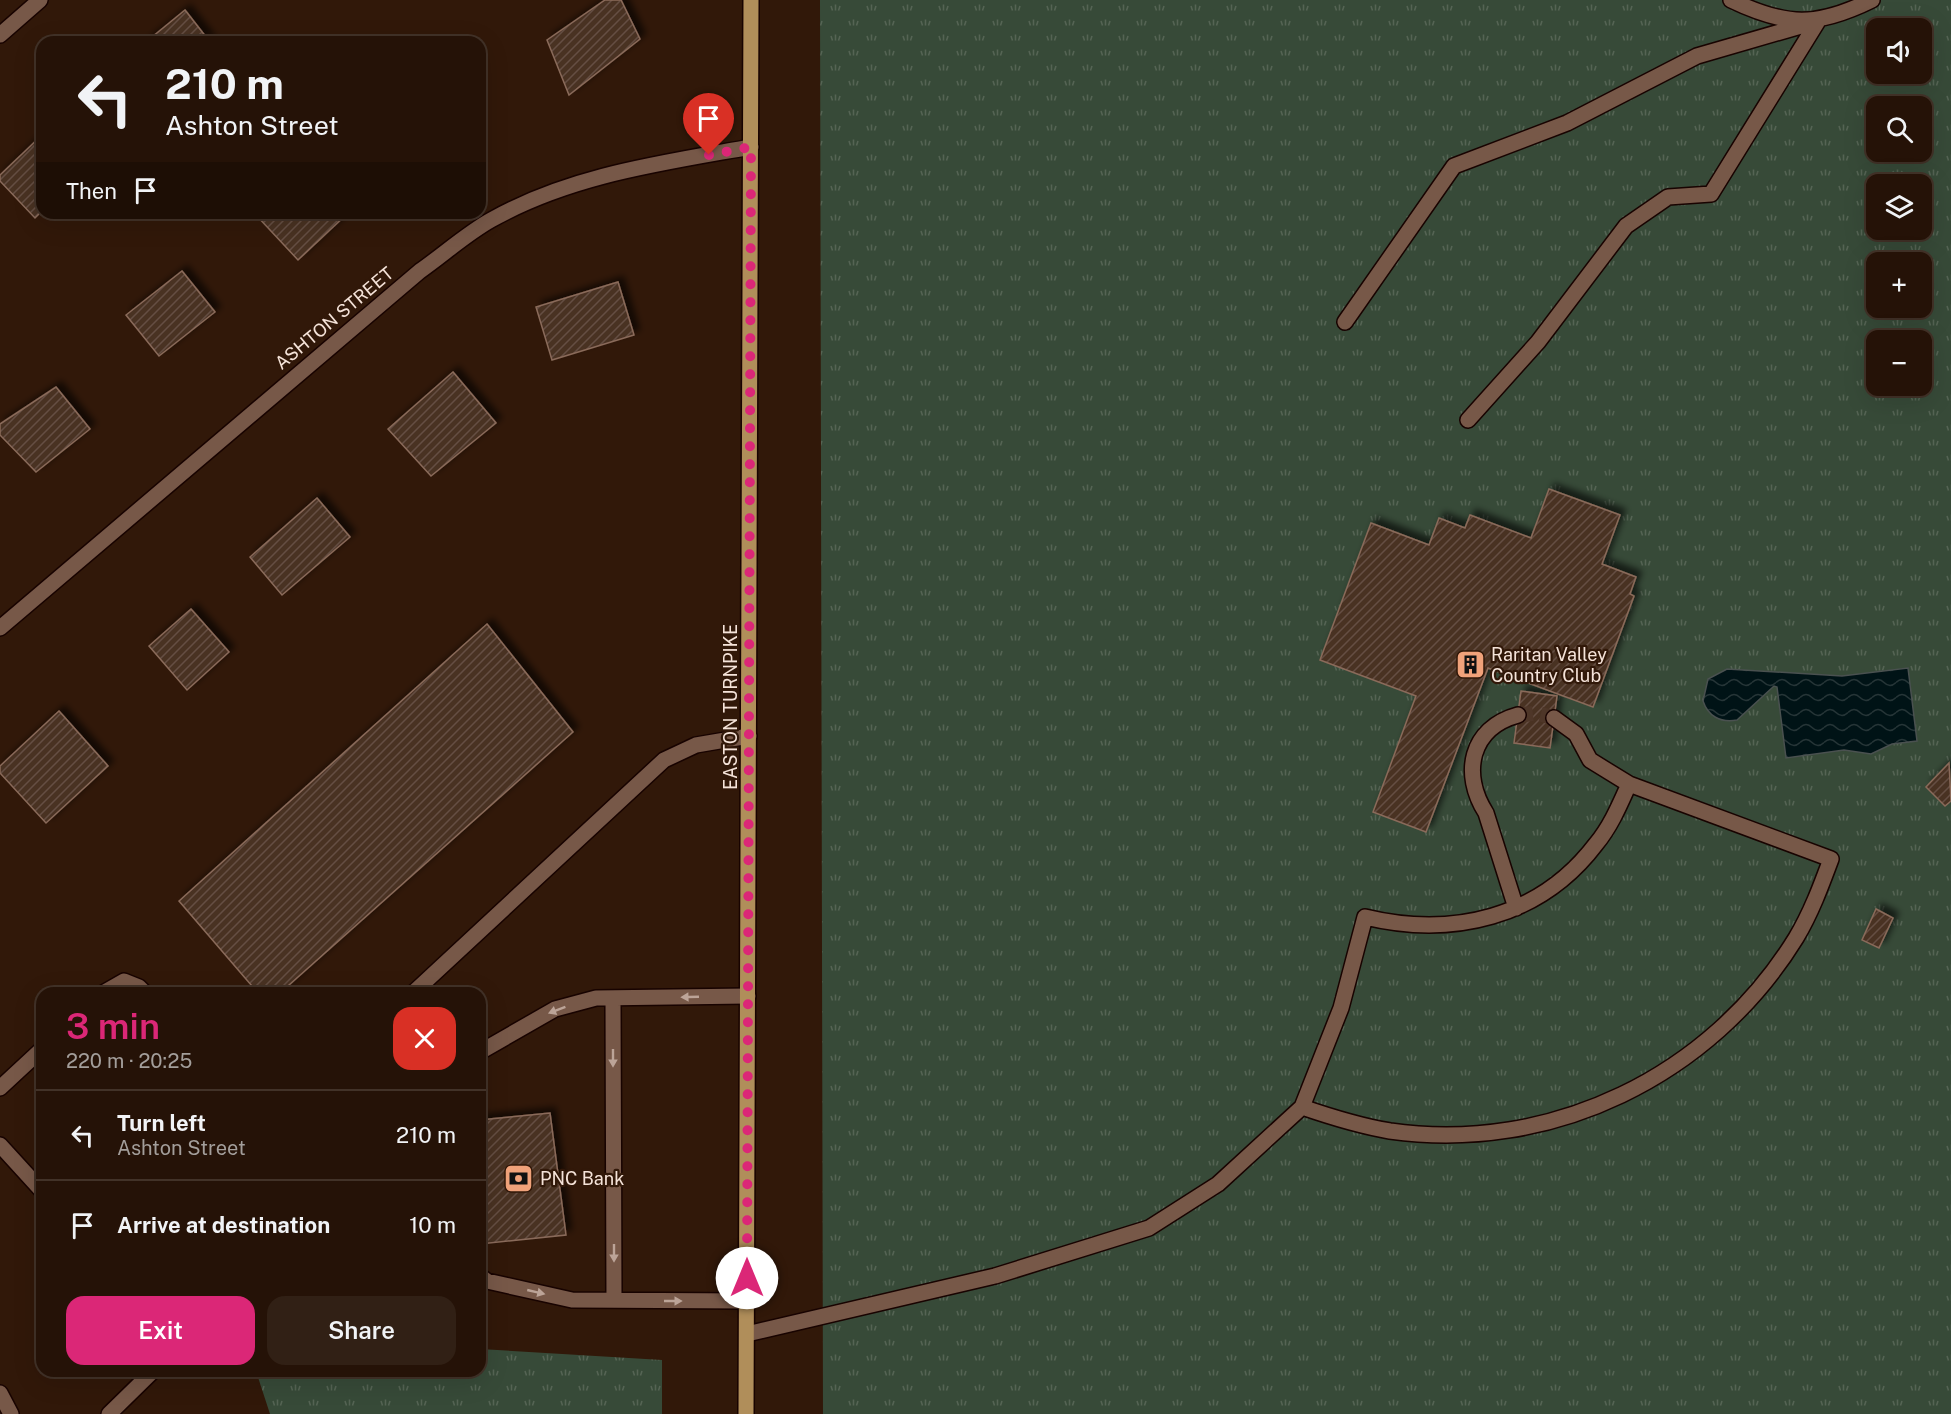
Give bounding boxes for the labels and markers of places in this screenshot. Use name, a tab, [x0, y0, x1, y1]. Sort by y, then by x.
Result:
pin	[683, 93, 734, 155]
place label: Raritan Valley Country Club	[1491, 644, 1607, 686]
building icon: Raritan Valley Country Club	[1454, 648, 1486, 680]
bank icon: PNC Bank	[503, 1162, 535, 1194]
place label: PNC Bank	[540, 1168, 624, 1189]

